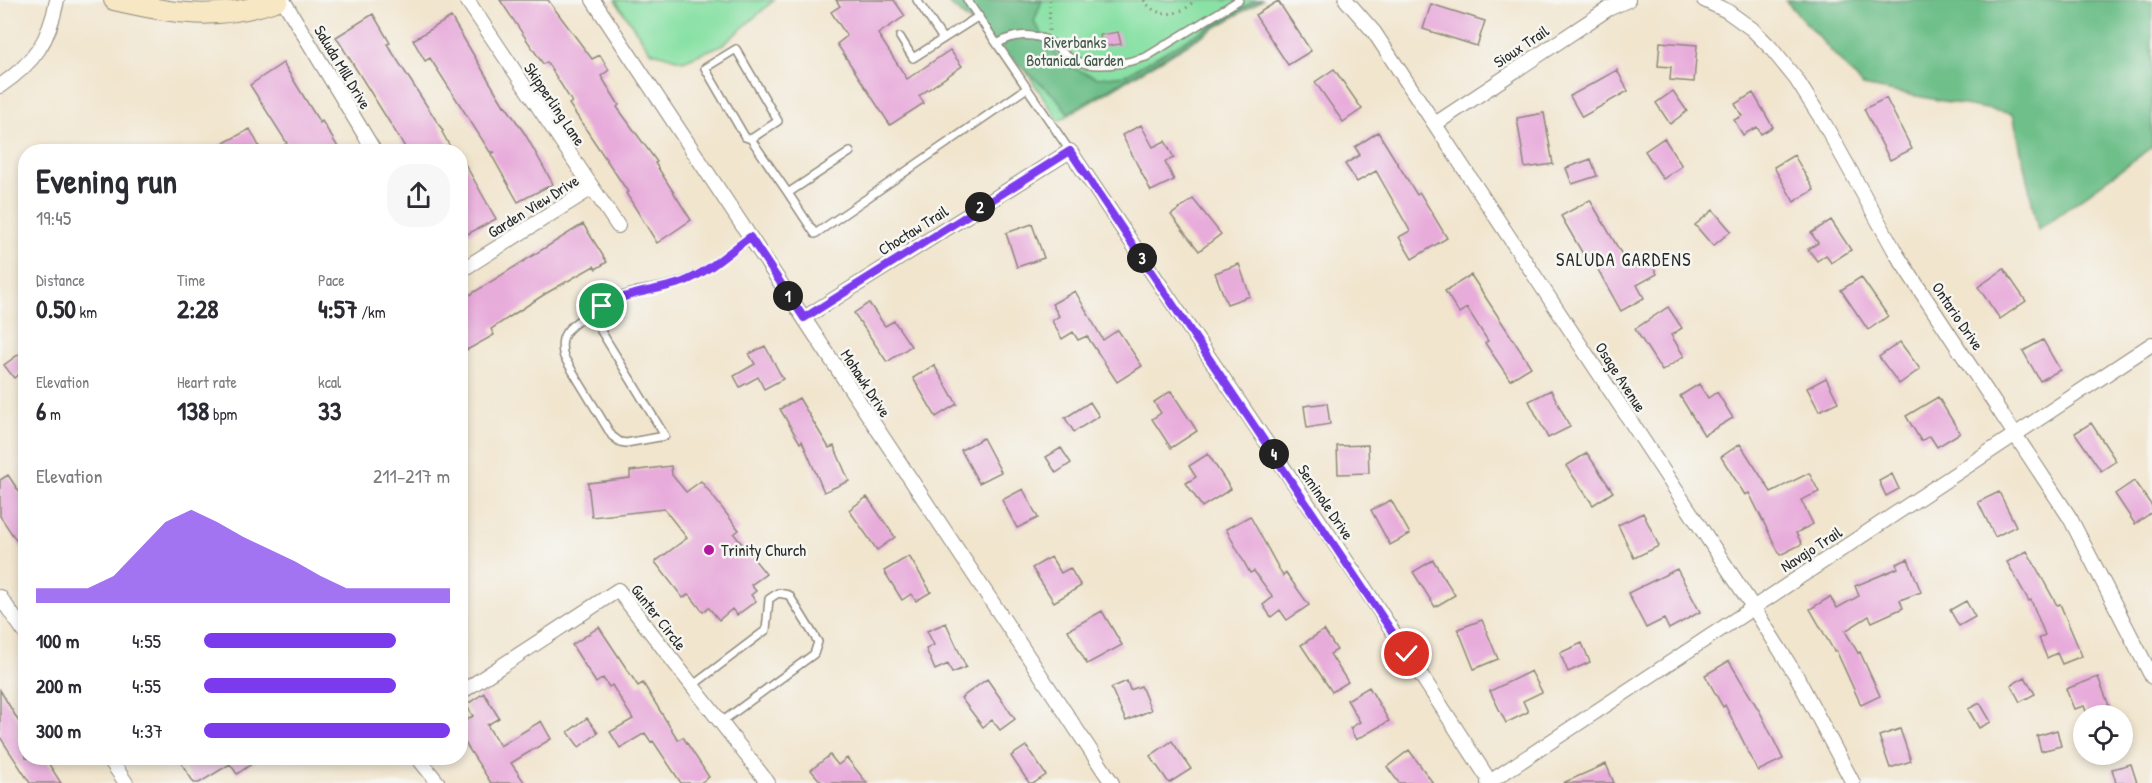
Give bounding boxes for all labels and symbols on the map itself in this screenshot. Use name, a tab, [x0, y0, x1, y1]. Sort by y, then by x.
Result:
street label: Sioux Trail	[1489, 19, 1554, 73]
street label: Saluda Mill Drive	[309, 21, 377, 114]
park label: Riverbanks Botanical Garden	[1026, 31, 1124, 71]
street label: Skipperling Lane	[519, 58, 591, 150]
street label: Garden View Drive	[483, 169, 583, 243]
pin: 2	[965, 192, 995, 222]
street label: Choctaw Trail	[874, 199, 953, 260]
pin: 3	[1127, 243, 1157, 273]
district label: SALUDA GARDENS	[1556, 247, 1692, 272]
street label: Ontario Drive	[1927, 278, 1989, 355]
pin	[576, 280, 627, 331]
pin: 1	[773, 281, 803, 311]
street label: Osage Avenue	[1590, 338, 1652, 417]
street label: Mohawk Drive	[836, 345, 896, 422]
pin: 4	[1259, 439, 1289, 469]
street label: Seminole Drive	[1293, 460, 1360, 544]
street label: Navajo Trail	[1776, 521, 1847, 577]
place label: Trinity Church	[721, 539, 806, 561]
marker: Trinity Church	[702, 543, 716, 557]
street label: Gunter Circle	[626, 579, 692, 655]
pin	[1381, 628, 1432, 679]

